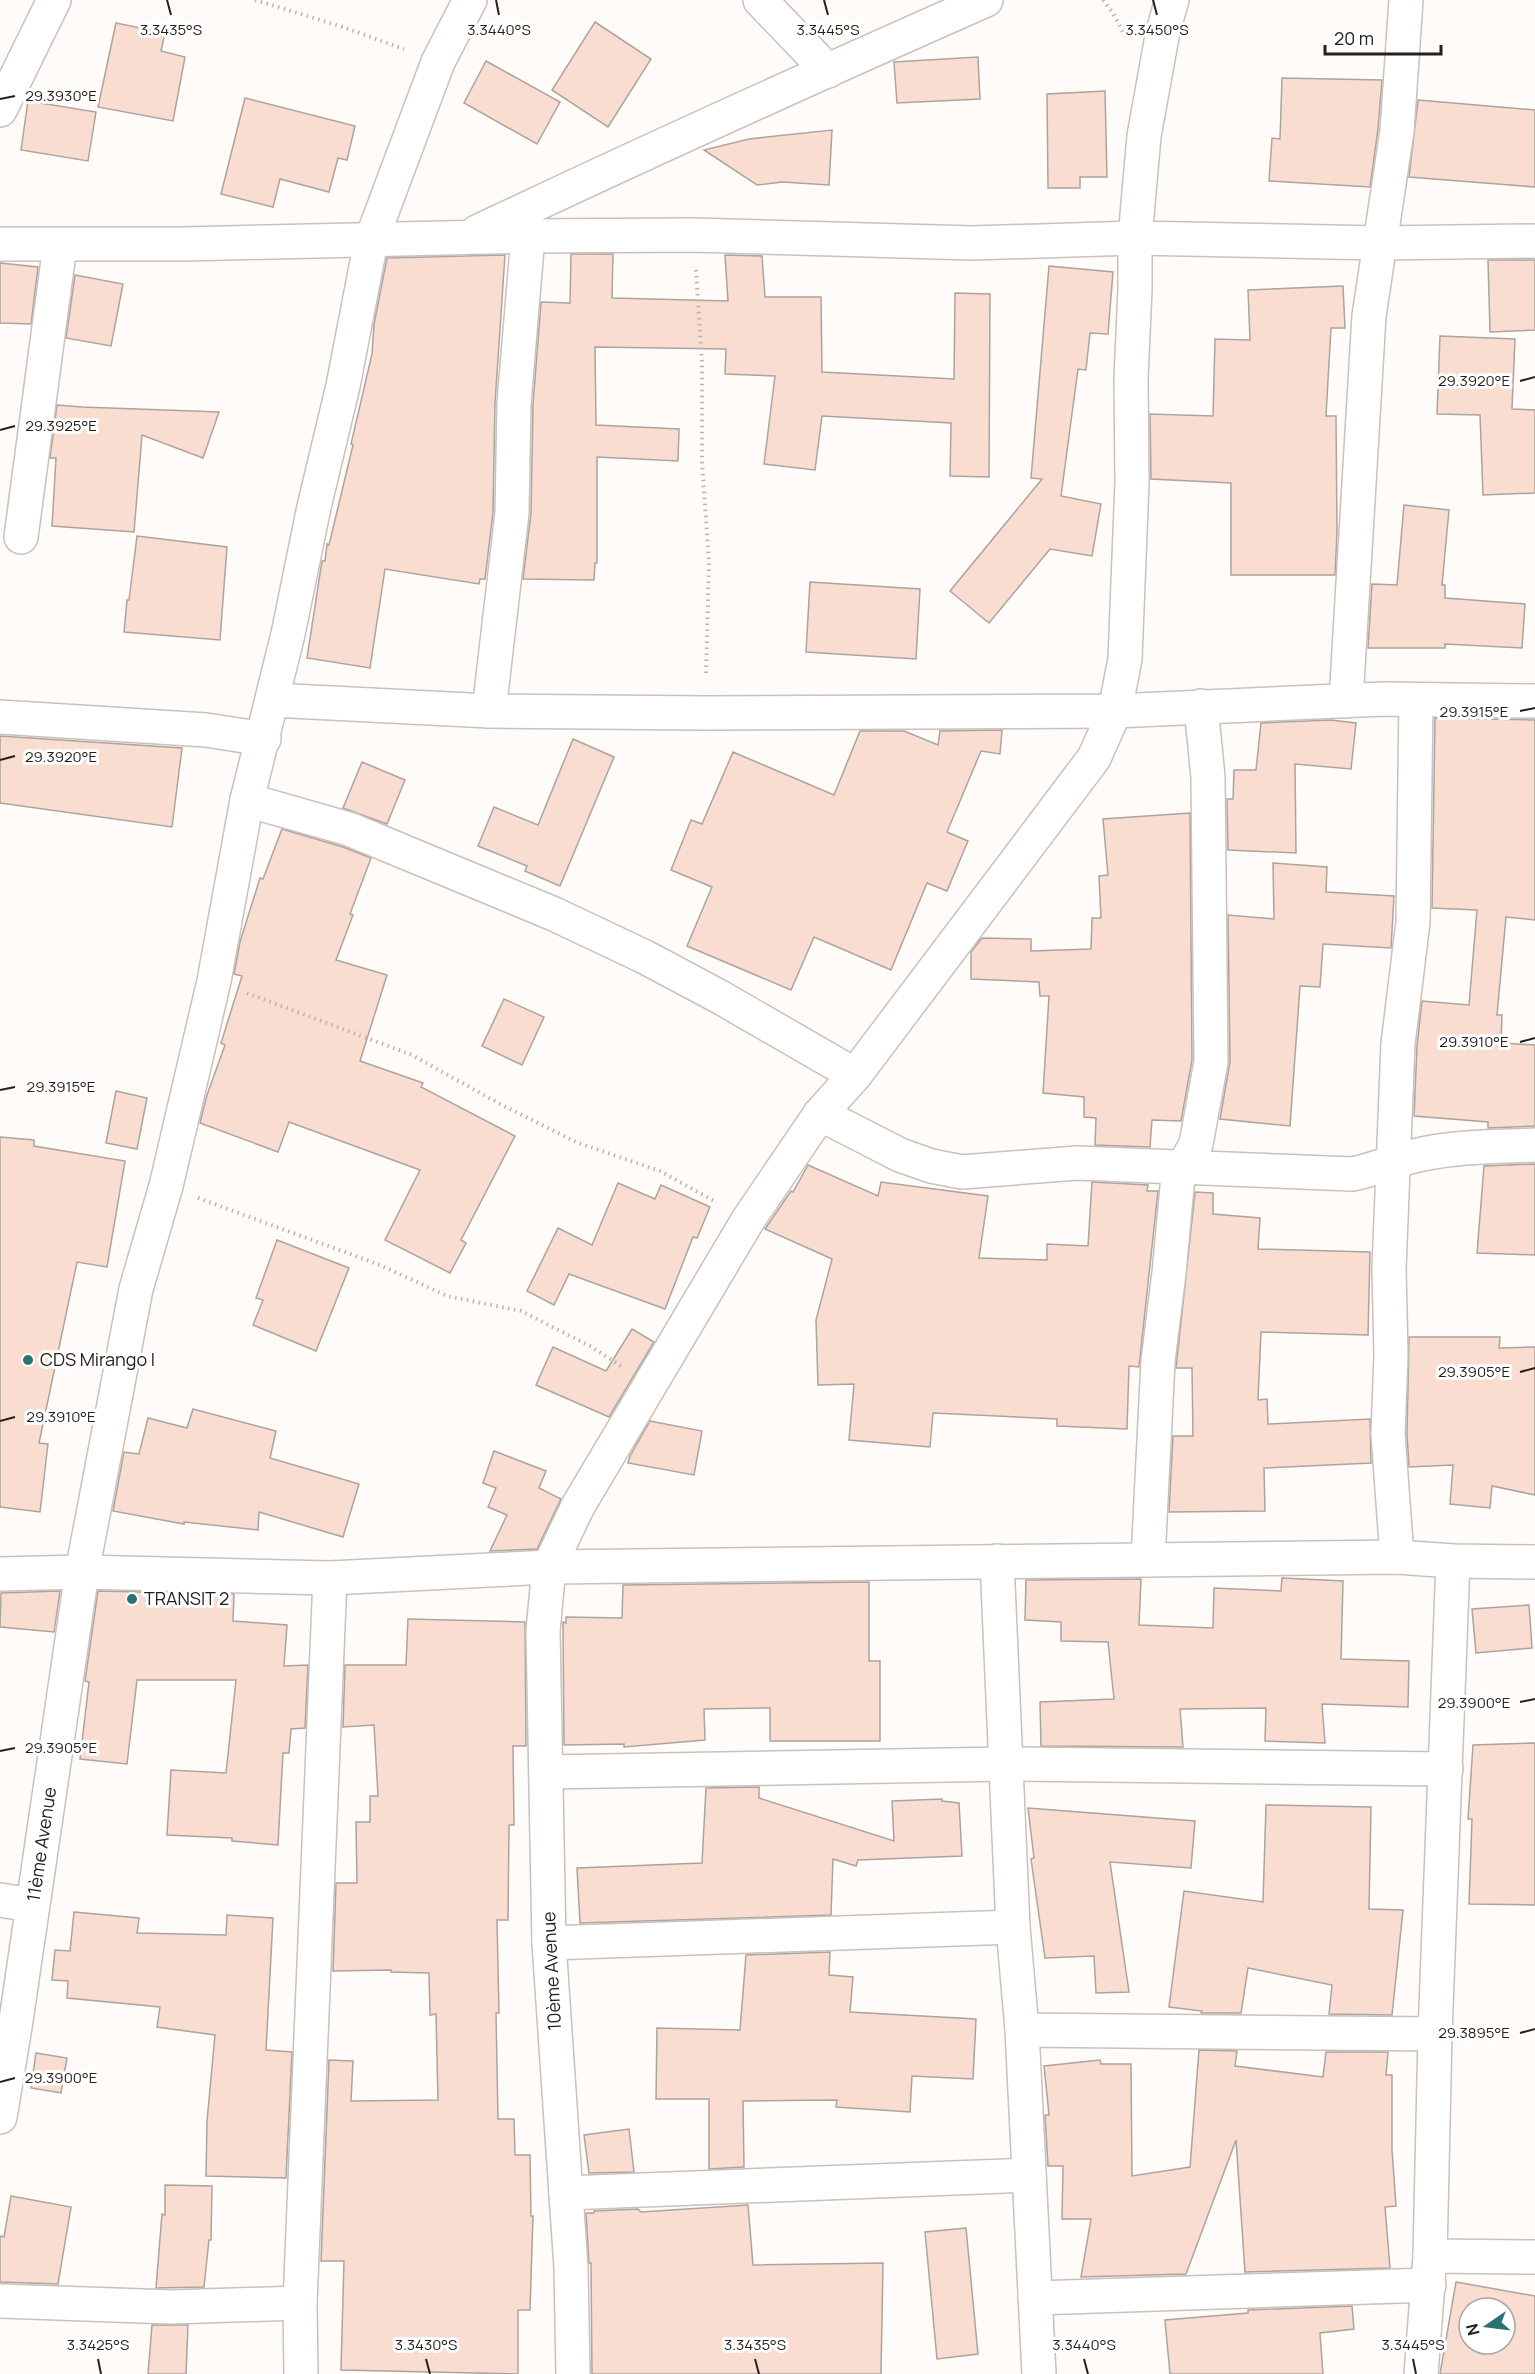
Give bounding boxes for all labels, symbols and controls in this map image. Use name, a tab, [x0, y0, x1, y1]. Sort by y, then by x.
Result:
scale bar	[1325, 18, 1440, 56]
text: 3.3435°S	[140, 19, 202, 40]
text: 3.3440°S	[467, 19, 531, 40]
text: 3.3445°S	[797, 19, 859, 40]
text: 3.3450°S	[1125, 19, 1189, 40]
text: 20 m	[1334, 26, 1374, 50]
text: 29.3930°E	[25, 85, 97, 106]
text: 29.3920°E	[1438, 370, 1510, 391]
text: 29.3925°E	[25, 415, 97, 436]
text: 29.3915°E	[1440, 701, 1508, 722]
text: 29.3920°E	[25, 746, 97, 767]
text: 29.3910°E	[1439, 1031, 1509, 1052]
text: 29.3915°E	[27, 1076, 95, 1097]
place label: CDS Mirango I	[40, 1347, 155, 1371]
marker: CDS Mirango I	[21, 1353, 35, 1367]
text: 29.3905°E	[1438, 1361, 1510, 1382]
text: 29.3910°E	[26, 1406, 96, 1427]
place label: TRANSIT 2	[144, 1586, 229, 1610]
marker: TRANSIT 2	[125, 1592, 139, 1606]
text: 29.3900°E	[1438, 1692, 1510, 1713]
text: 29.3905°E	[25, 1737, 97, 1758]
street label: 11ème Avenue	[21, 1785, 61, 1903]
street label: 10ème Avenue	[536, 1911, 566, 2031]
text: 29.3895°E	[1438, 2022, 1510, 2043]
text: 29.3900°E	[25, 2067, 97, 2088]
north arrow	[1457, 2296, 1517, 2356]
text: N	[1460, 2321, 1485, 2338]
text: 3.3425°S	[67, 2334, 129, 2355]
text: 3.3430°S	[395, 2334, 457, 2355]
text: 3.3435°S	[724, 2334, 786, 2355]
text: 3.3440°S	[1052, 2334, 1116, 2355]
text: 3.3445°S	[1382, 2334, 1444, 2355]

